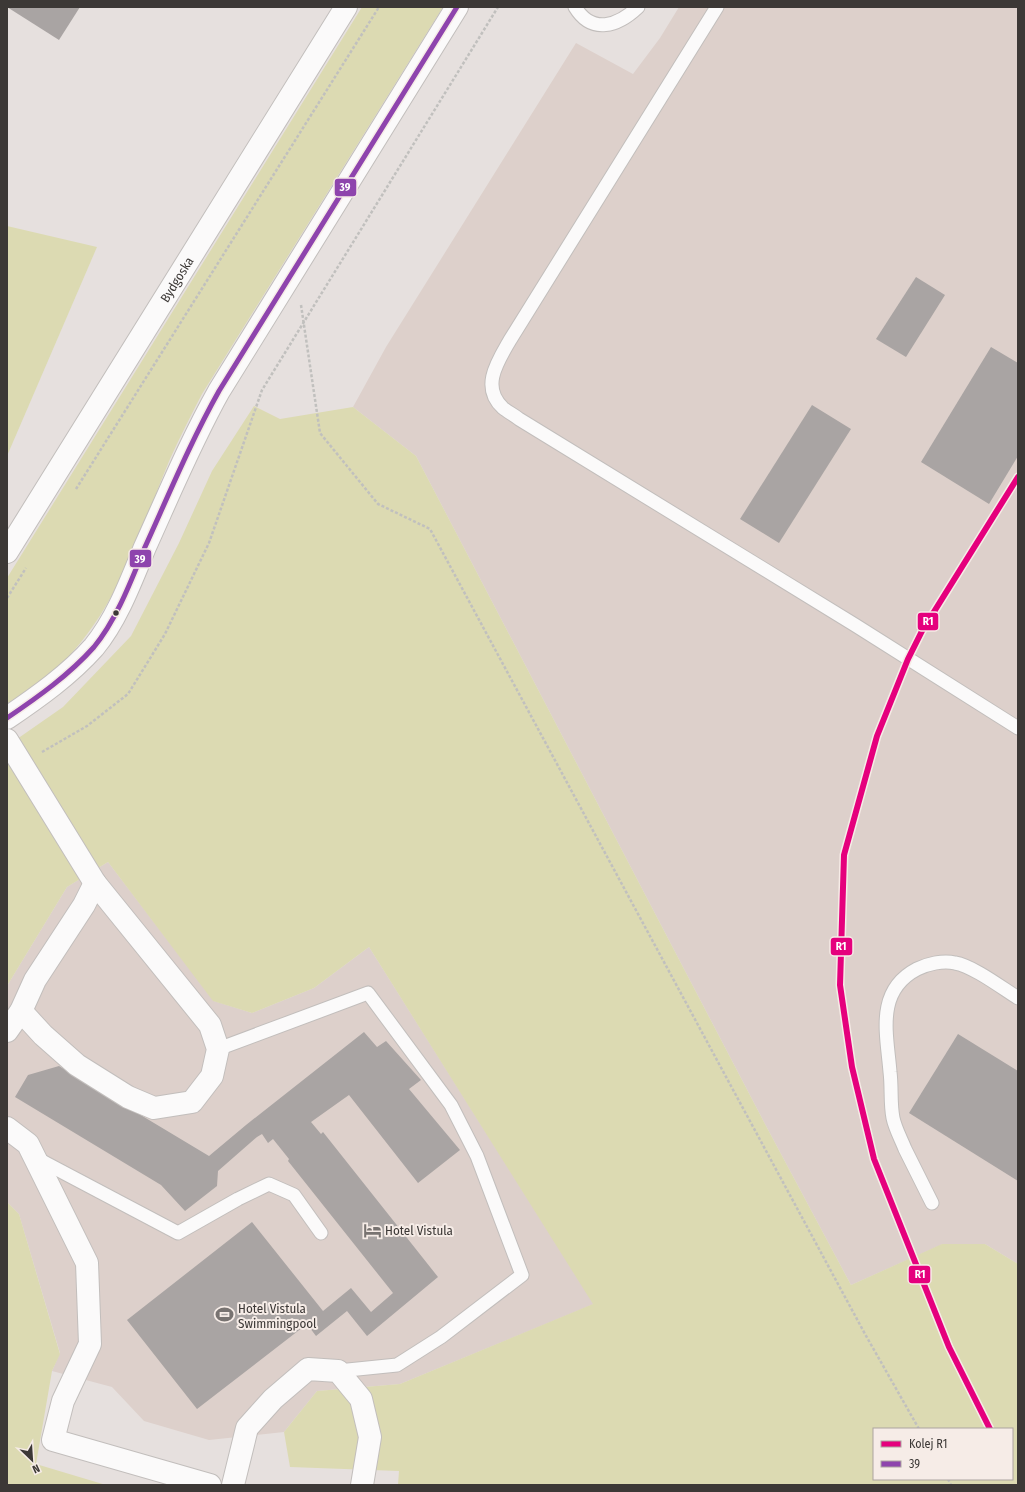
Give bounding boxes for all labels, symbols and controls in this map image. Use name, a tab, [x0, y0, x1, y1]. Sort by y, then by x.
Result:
line badge: 39	[334, 178, 357, 197]
text: 39	[339, 181, 351, 194]
street label: Bydgoska	[157, 254, 196, 305]
line badge: 39	[129, 549, 152, 568]
text: 39	[134, 553, 146, 566]
unlabelled marker	[111, 608, 121, 618]
line badge: R1	[917, 612, 939, 631]
text: R1	[923, 615, 933, 628]
line badge: R1	[830, 937, 853, 956]
text: R1	[836, 940, 846, 953]
hotel icon: Hotel Vistula	[362, 1220, 382, 1240]
place label: Hotel Vistula	[385, 1223, 453, 1238]
line badge: R1	[908, 1265, 931, 1284]
text: R1	[915, 1268, 925, 1281]
place label: Hotel Vistula Swimmingpool	[238, 1301, 317, 1331]
sports icon: Hotel Vistula Swimmingpool	[215, 1305, 235, 1325]
legend	[873, 1428, 1013, 1480]
text: Kolej R1	[909, 1437, 948, 1451]
north arrow	[12, 1440, 52, 1480]
text: 39	[909, 1457, 920, 1471]
text: N	[30, 1461, 42, 1476]

